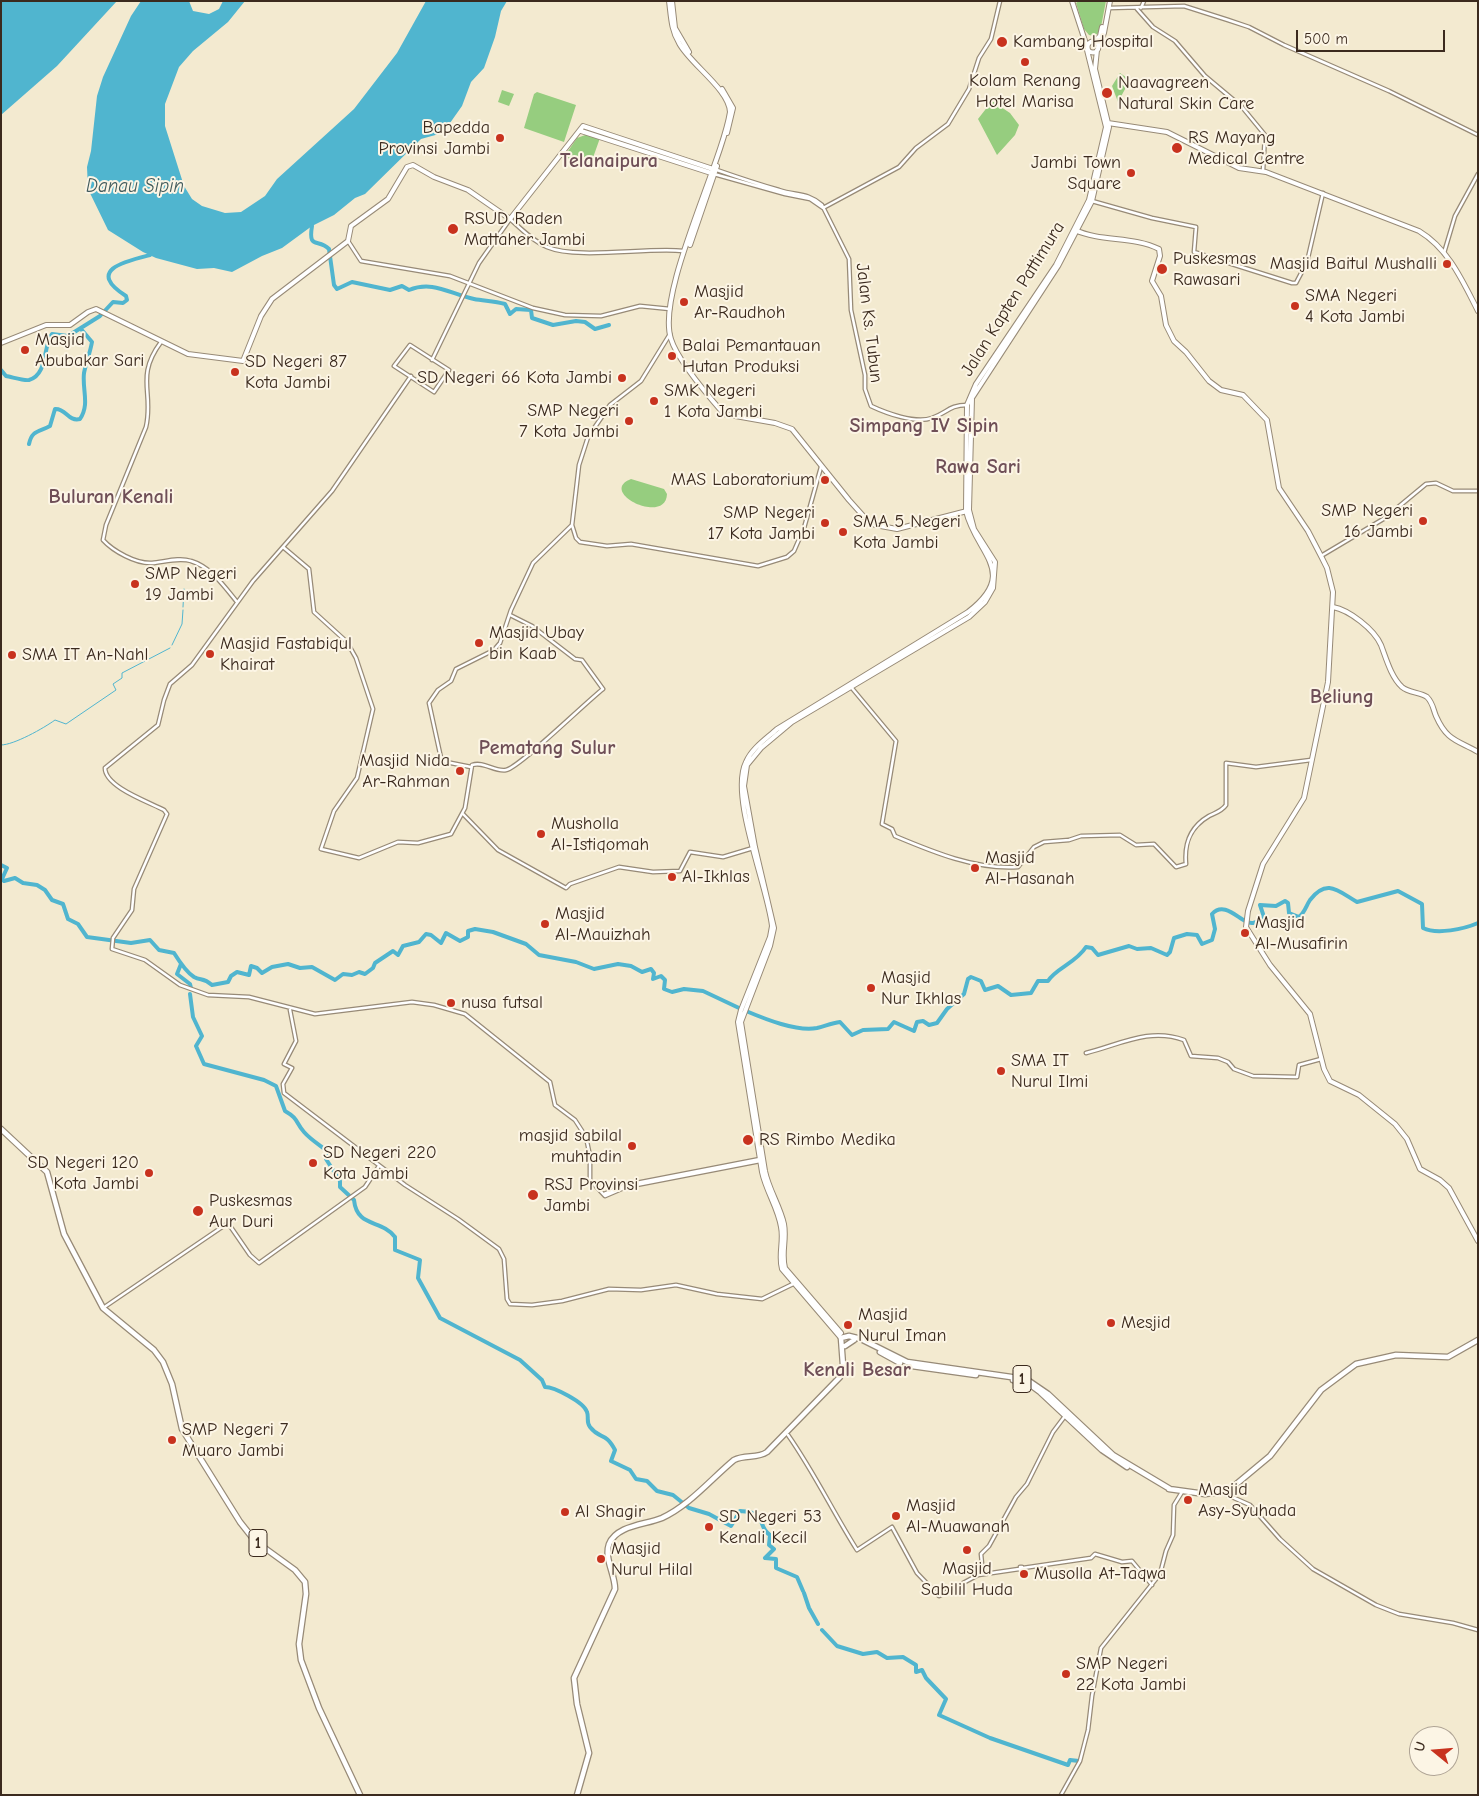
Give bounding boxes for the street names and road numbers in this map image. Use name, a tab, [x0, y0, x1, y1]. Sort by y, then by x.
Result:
street label: Jalan Kapten Pattimura	[957, 218, 1069, 380]
street label: Jalan Ks. Tubun	[851, 262, 887, 384]
road number: 1	[1013, 1366, 1031, 1392]
road number: 1	[249, 1530, 267, 1556]

